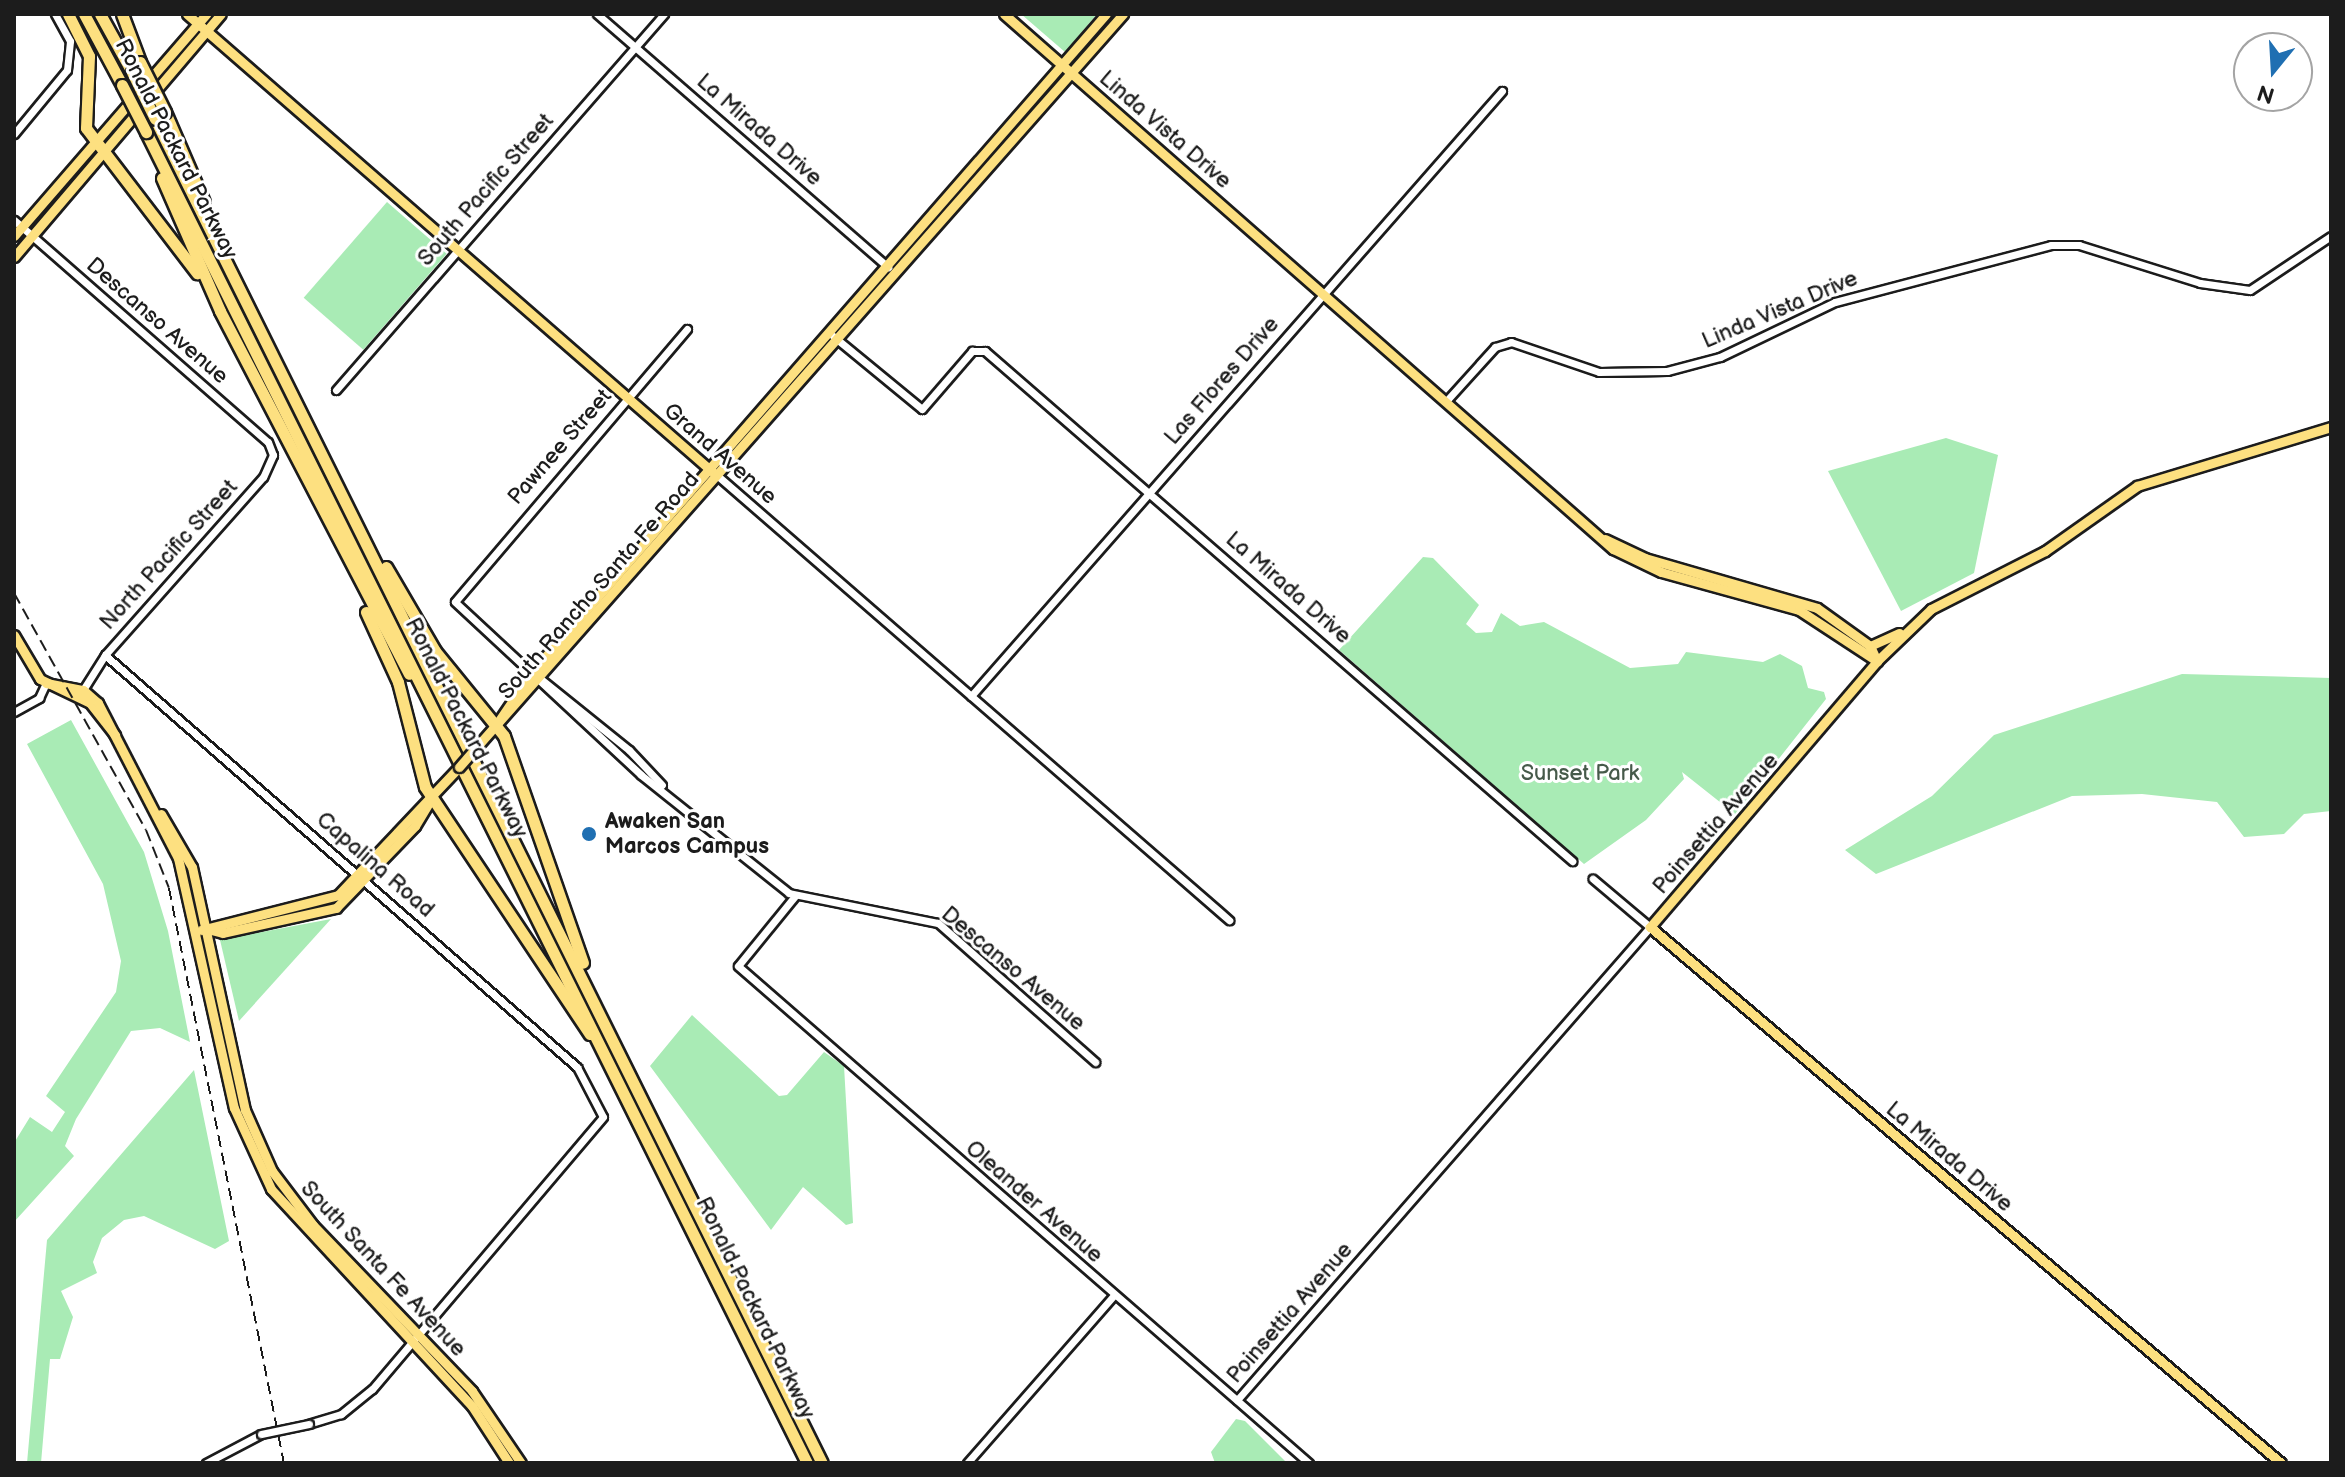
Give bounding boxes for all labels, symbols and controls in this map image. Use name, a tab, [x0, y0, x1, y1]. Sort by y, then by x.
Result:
north arrow	[2233, 32, 2313, 112]
street label: Ronald Packard Parkway	[109, 35, 243, 263]
street label: Linda Vista Drive	[1093, 65, 1237, 195]
street label: La Mirada Drive	[691, 68, 827, 192]
text: N	[2254, 78, 2278, 109]
street label: South Pacific Street	[412, 108, 560, 272]
street label: Descanso Avenue	[81, 252, 233, 390]
street label: Linda Vista Drive	[1698, 265, 1862, 355]
street label: Las Flores Drive	[1159, 312, 1285, 450]
street label: Pawnee Street	[502, 384, 618, 510]
street label: Grand Avenue	[658, 398, 782, 510]
street label: South Rancho Santa Fe Road	[493, 467, 705, 705]
street label: North Pacific Street	[95, 474, 243, 636]
street label: La Mirada Drive	[1220, 526, 1356, 650]
street label: Ronald Packard Parkway	[399, 614, 533, 842]
street label: Poinsettia Avenue	[1648, 748, 1784, 900]
park label: Sunset Park	[1521, 761, 1639, 787]
street label: Capalina Road	[311, 807, 439, 923]
place label: Awaken San Marcos Campus	[605, 808, 769, 860]
marker: Awaken San Marcos Campus	[580, 825, 598, 843]
street label: Descanso Avenue	[936, 901, 1090, 1037]
street label: La Mirada Drive	[1880, 1096, 2018, 1218]
street label: Oleander Avenue	[960, 1135, 1108, 1269]
street label: South Santa Fe Avenue	[295, 1176, 471, 1362]
street label: Ronald Packard Parkway	[690, 1193, 820, 1423]
street label: Poinsettia Avenue	[1222, 1237, 1358, 1389]

